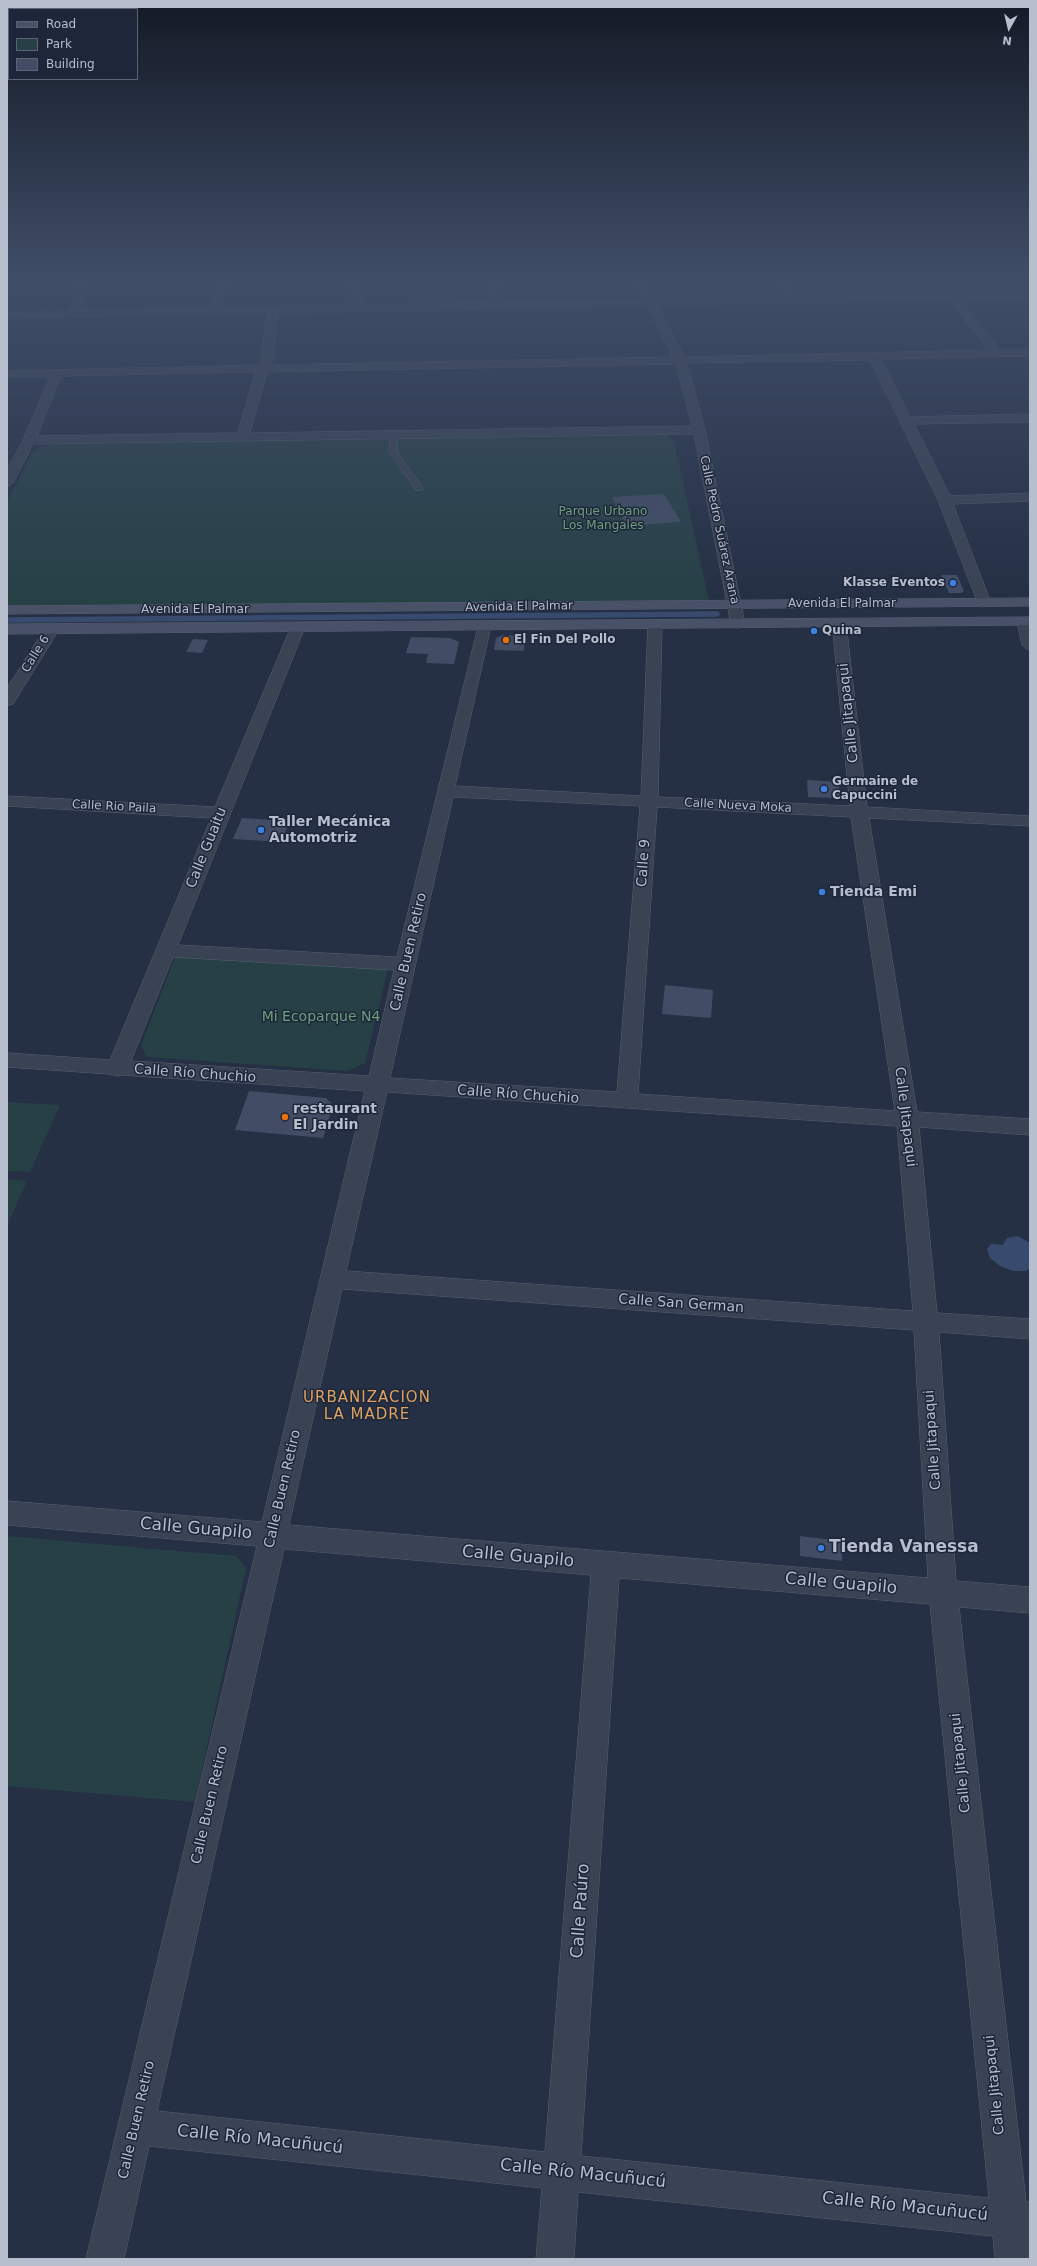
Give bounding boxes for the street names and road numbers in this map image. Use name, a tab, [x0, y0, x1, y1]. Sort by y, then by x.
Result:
street label: Calle Pedro Suárez Arana	[696, 454, 742, 606]
street label: Avenida El Palmar	[788, 597, 896, 611]
street label: Avenida El Palmar	[465, 599, 573, 615]
street label: Avenida El Palmar	[141, 603, 249, 617]
street label: Calle 6	[19, 633, 53, 675]
street label: Calle Jitapaqui	[835, 662, 863, 764]
street label: Calle Nueva Moka	[684, 796, 792, 816]
street label: Calle Rio Paila	[71, 798, 157, 816]
street label: Calle Guaitu	[183, 805, 231, 891]
street label: Calle 9	[634, 838, 654, 888]
street label: Calle Buen Retiro	[387, 891, 431, 1013]
street label: Calle Río Chuchio	[133, 1061, 257, 1087]
street label: Calle Jitapaqui	[891, 1066, 919, 1168]
street label: Calle Río Chuchio	[456, 1082, 580, 1108]
street label: Calle San German	[618, 1291, 744, 1317]
street label: Calle Jitapaqui	[921, 1389, 945, 1491]
street label: Calle Buen Retiro	[261, 1428, 305, 1550]
street label: Calle Guapilo	[139, 1514, 253, 1544]
street label: Calle Guapilo	[461, 1542, 575, 1572]
street label: Calle Guapilo	[784, 1569, 898, 1599]
street label: Calle Jitapaqui	[947, 1712, 975, 1814]
street label: Calle Buen Retiro	[188, 1744, 232, 1866]
street label: Calle Paúro	[568, 1863, 594, 1959]
street label: Calle Jitapaqui	[981, 2034, 1009, 2136]
street label: Calle Buen Retiro	[115, 2059, 159, 2181]
street label: Calle Río Macuñucú	[176, 2121, 344, 2159]
street label: Calle Río Macuñucú	[499, 2155, 667, 2193]
street label: Calle Río Macuñucú	[821, 2188, 989, 2226]

